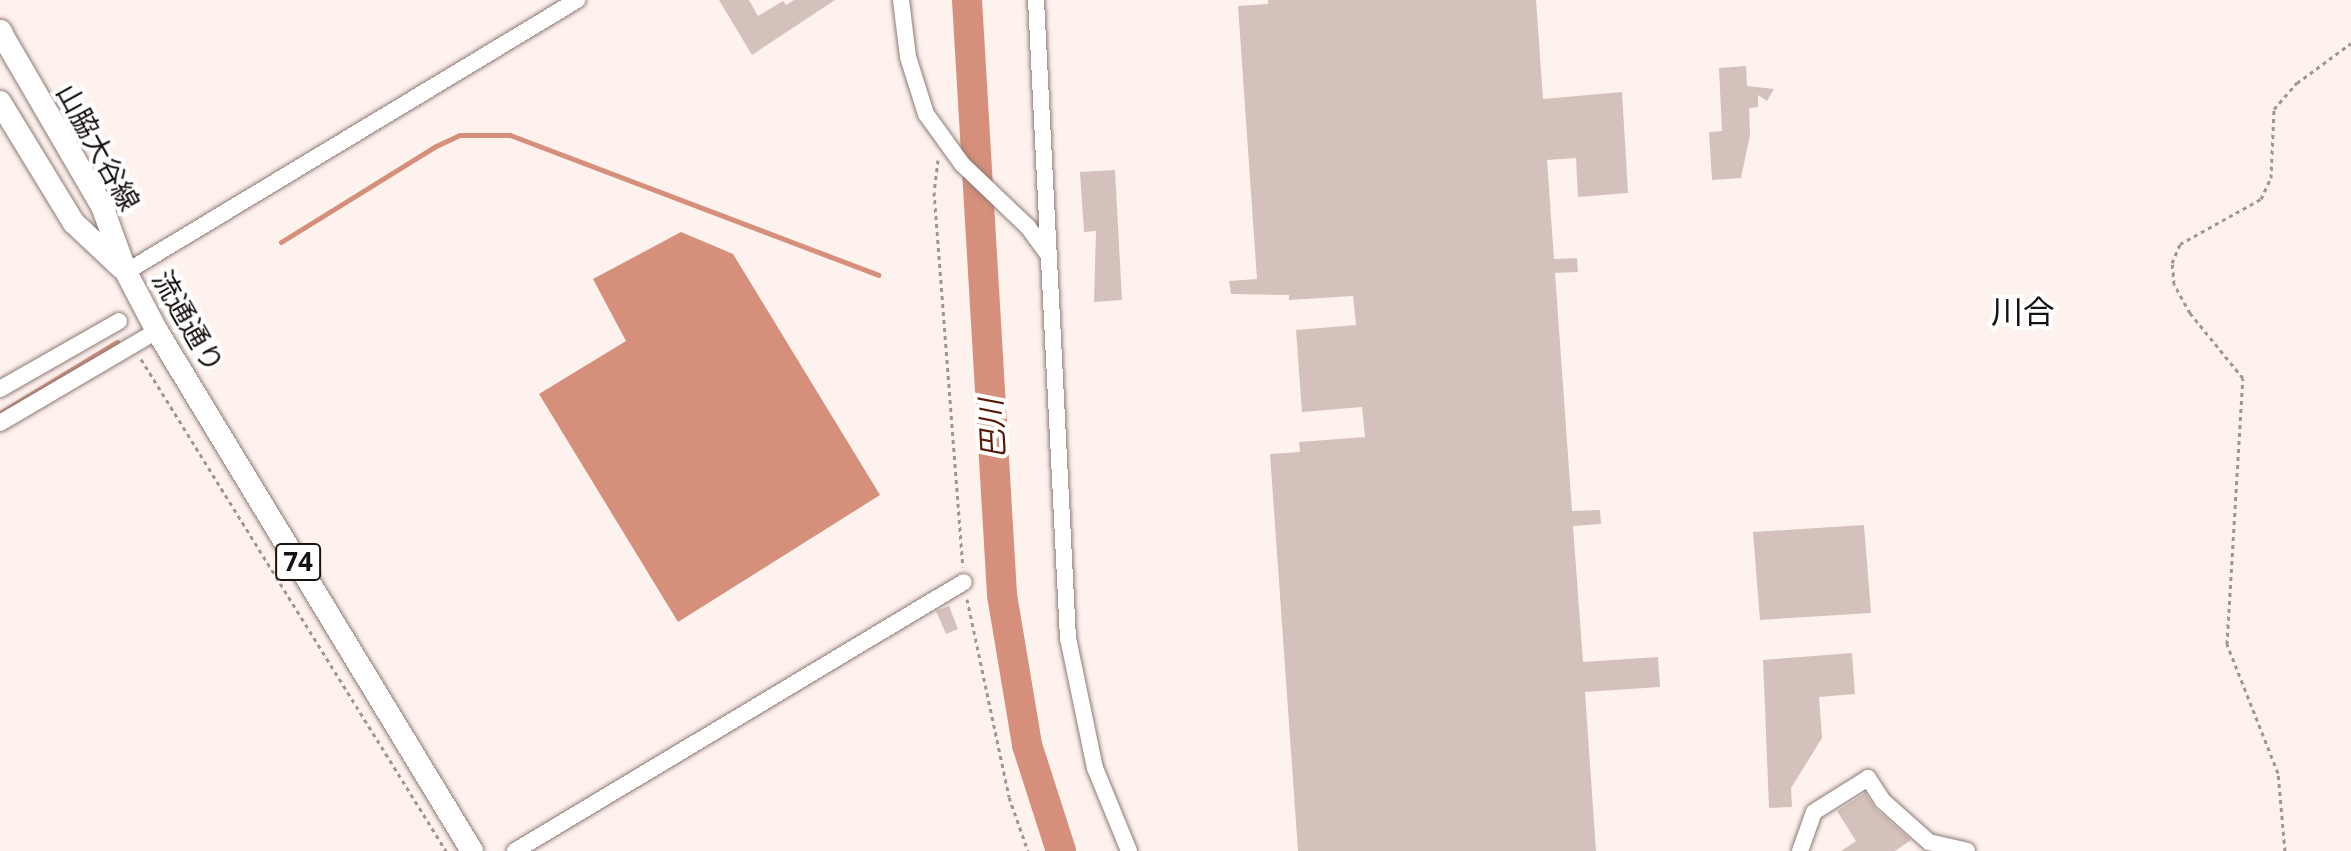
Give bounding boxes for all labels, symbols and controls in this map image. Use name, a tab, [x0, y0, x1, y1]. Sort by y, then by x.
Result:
street label: 山脇大谷線	[50, 78, 148, 216]
street label: 流通通り	[146, 264, 232, 378]
district label: 川合	[1991, 292, 2055, 330]
water label: 巴川	[972, 398, 1012, 460]
road number: 74	[274, 540, 322, 584]

